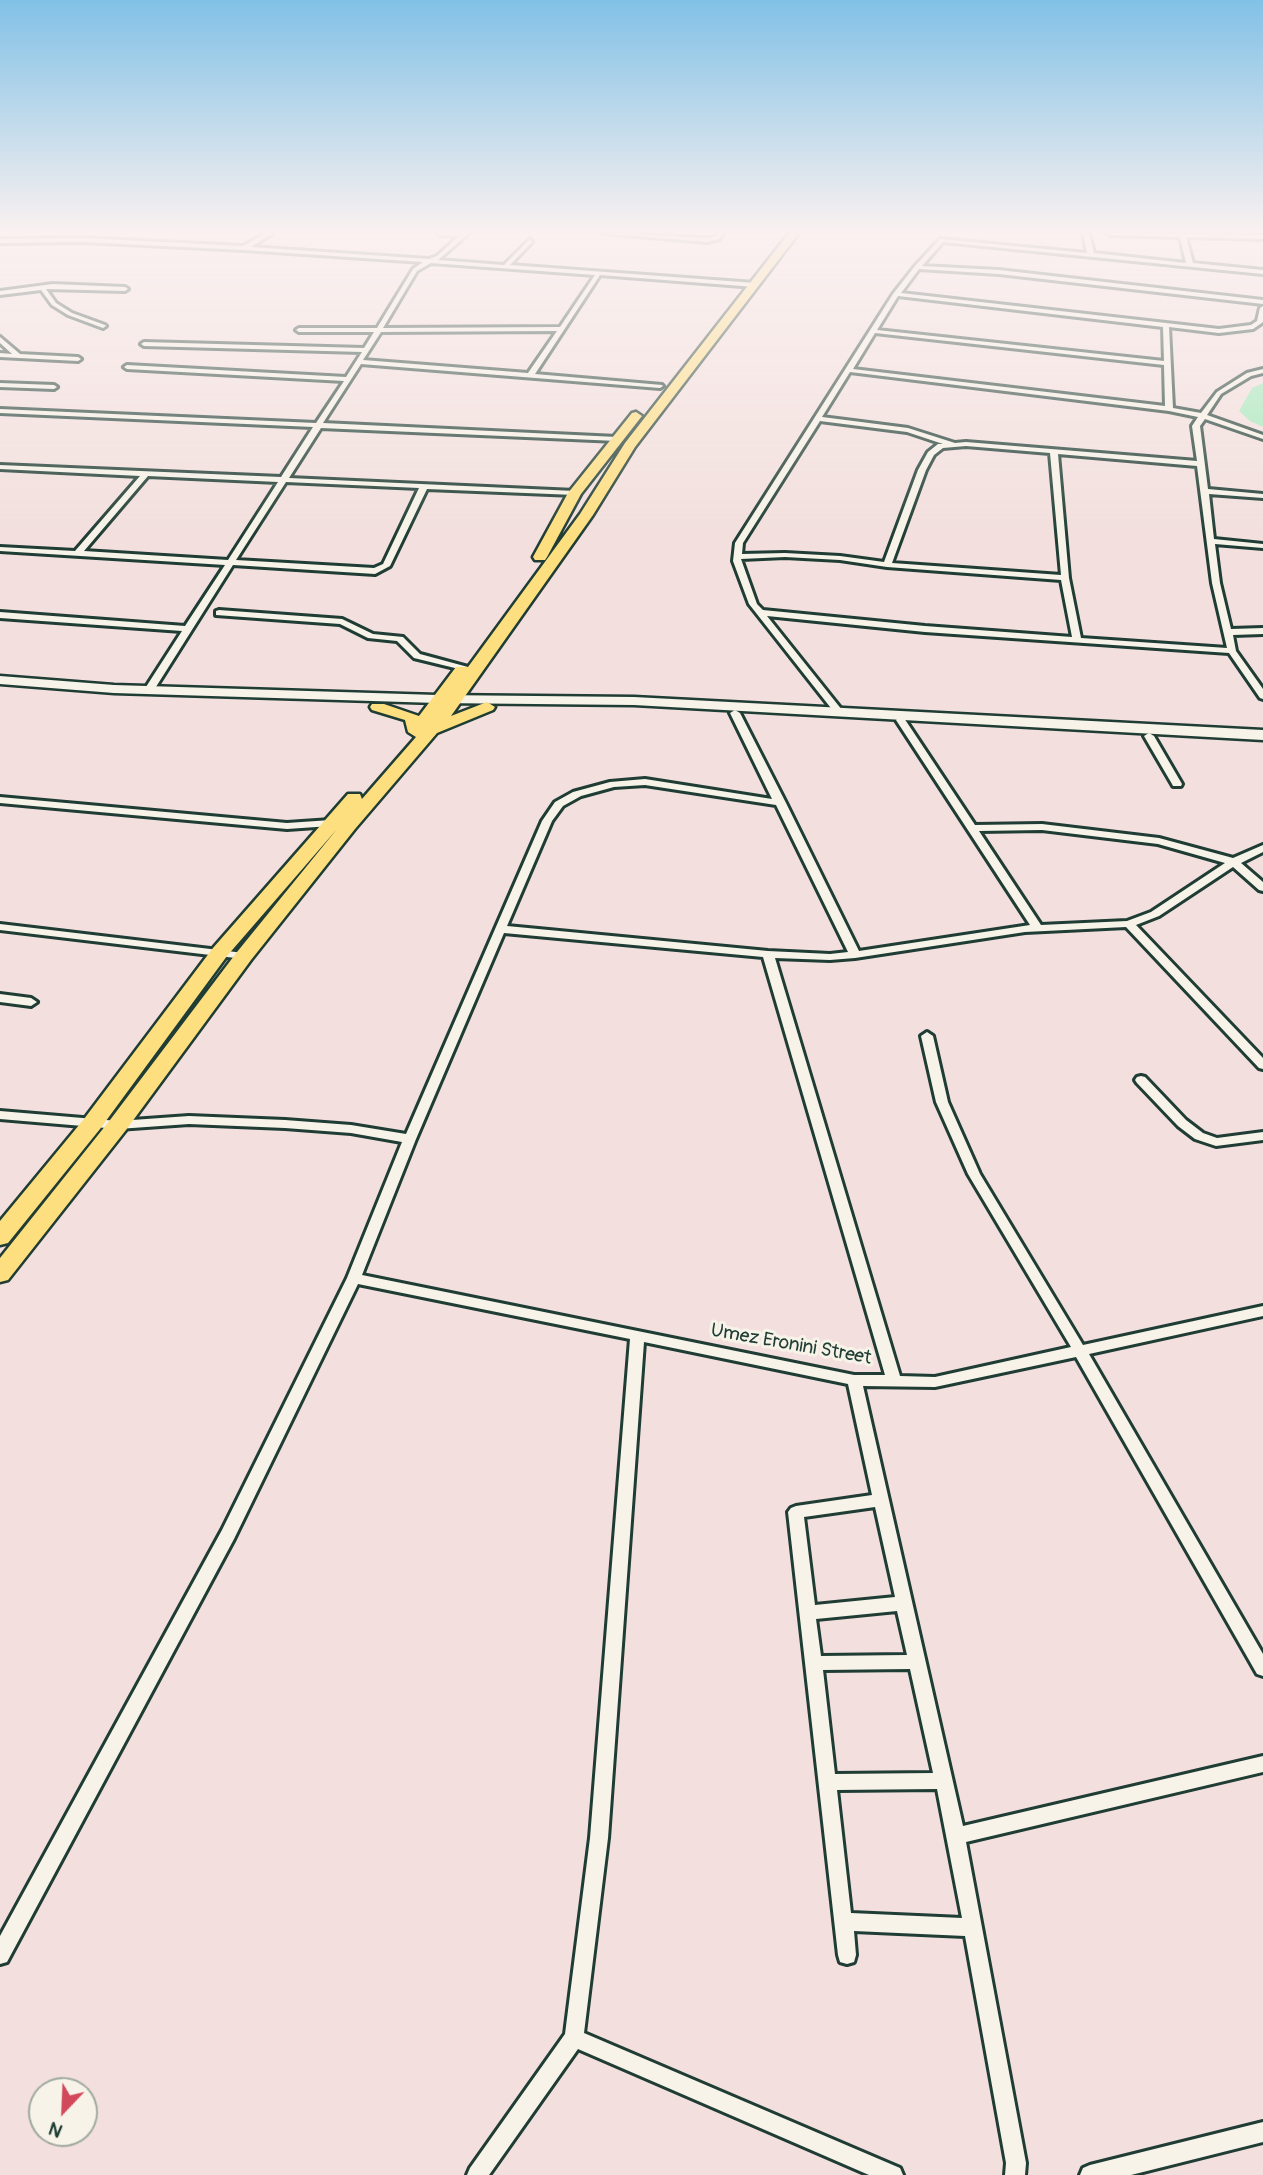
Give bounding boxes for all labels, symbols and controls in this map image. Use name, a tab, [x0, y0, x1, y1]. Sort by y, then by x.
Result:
street label: Umez Eronini Street	[709, 1320, 873, 1370]
north arrow	[28, 2077, 98, 2147]
text: N	[45, 2116, 66, 2143]

